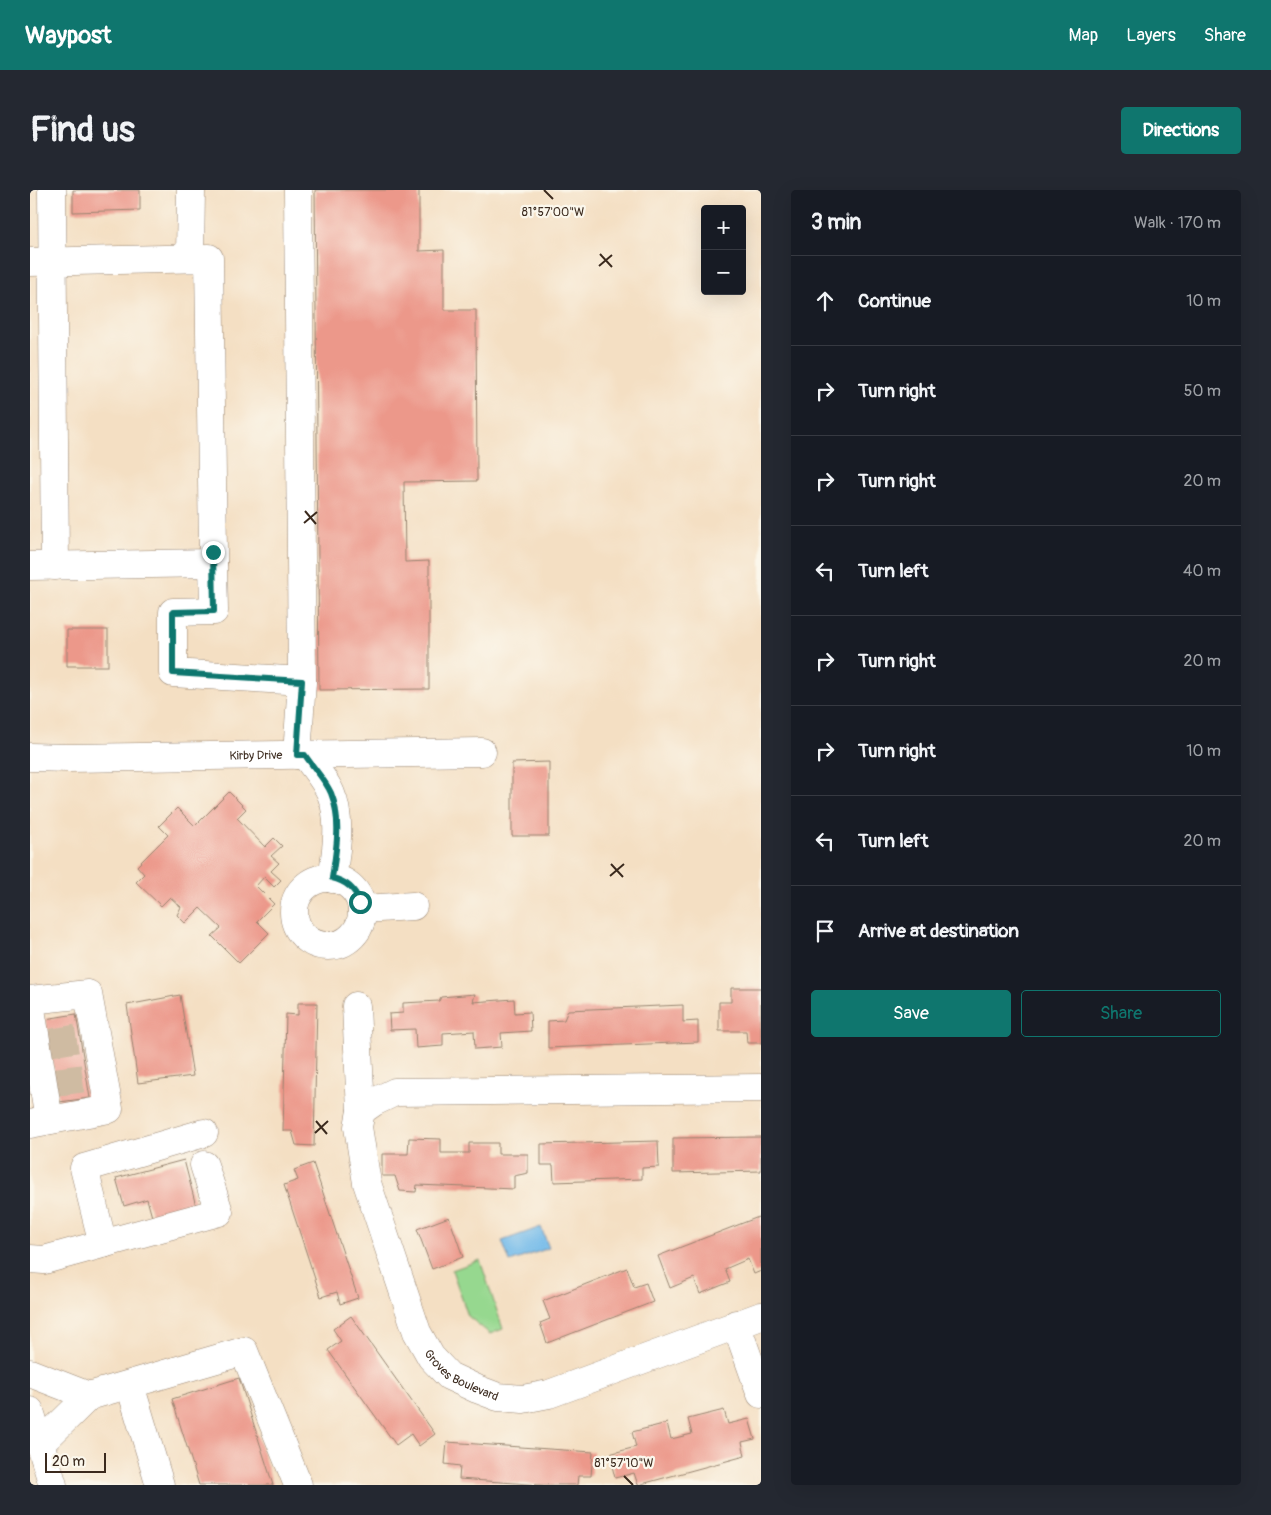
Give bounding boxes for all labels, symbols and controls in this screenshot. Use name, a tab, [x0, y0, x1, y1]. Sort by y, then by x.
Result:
text: Waypost	[25, 21, 112, 50]
text: Map	[1069, 24, 1098, 47]
text: Layers	[1126, 24, 1176, 47]
text: Share	[1204, 24, 1246, 47]
button: Directions	[1121, 107, 1241, 154]
text: Find us	[30, 108, 135, 152]
text: 81°57'00"W	[522, 205, 584, 220]
map controls	[701, 205, 746, 295]
button: +	[701, 205, 746, 250]
text: 3 min	[811, 209, 861, 236]
text: Walk · 170 m	[1134, 213, 1221, 233]
button: −	[701, 250, 746, 295]
icon: ahead	[811, 287, 839, 315]
text: Continue	[858, 289, 931, 313]
text: 10 m	[1186, 291, 1221, 311]
icon: right	[811, 377, 839, 405]
text: Turn right	[858, 379, 936, 403]
text: 50 m	[1184, 381, 1221, 401]
icon: right	[811, 467, 839, 495]
text: Turn right	[858, 469, 936, 493]
text: 20 m	[1183, 471, 1221, 491]
route end	[202, 541, 225, 564]
icon: left	[811, 557, 839, 585]
text: Turn left	[858, 559, 928, 583]
text: 40 m	[1183, 561, 1221, 581]
icon: right	[811, 647, 839, 675]
text: Turn right	[858, 649, 936, 673]
text: 20 m	[1183, 651, 1221, 671]
icon: right	[811, 737, 839, 765]
text: Turn right	[858, 739, 936, 763]
text: 10 m	[1186, 741, 1221, 761]
street label: Kirby Drive	[229, 748, 283, 764]
icon: left	[811, 827, 839, 855]
text: Turn left	[858, 829, 928, 853]
text: 20 m	[1183, 831, 1221, 851]
route start	[349, 891, 372, 914]
icon: arrive	[811, 917, 839, 945]
text: Arrive at destination	[858, 919, 1019, 943]
button: Save	[811, 990, 1011, 1037]
button: Share	[1021, 990, 1221, 1037]
street label: Groves Boulevard	[420, 1347, 501, 1405]
scale bar	[45, 1450, 106, 1473]
text: 20 m	[52, 1453, 85, 1470]
text: 81°57'10"W	[594, 1456, 654, 1471]

